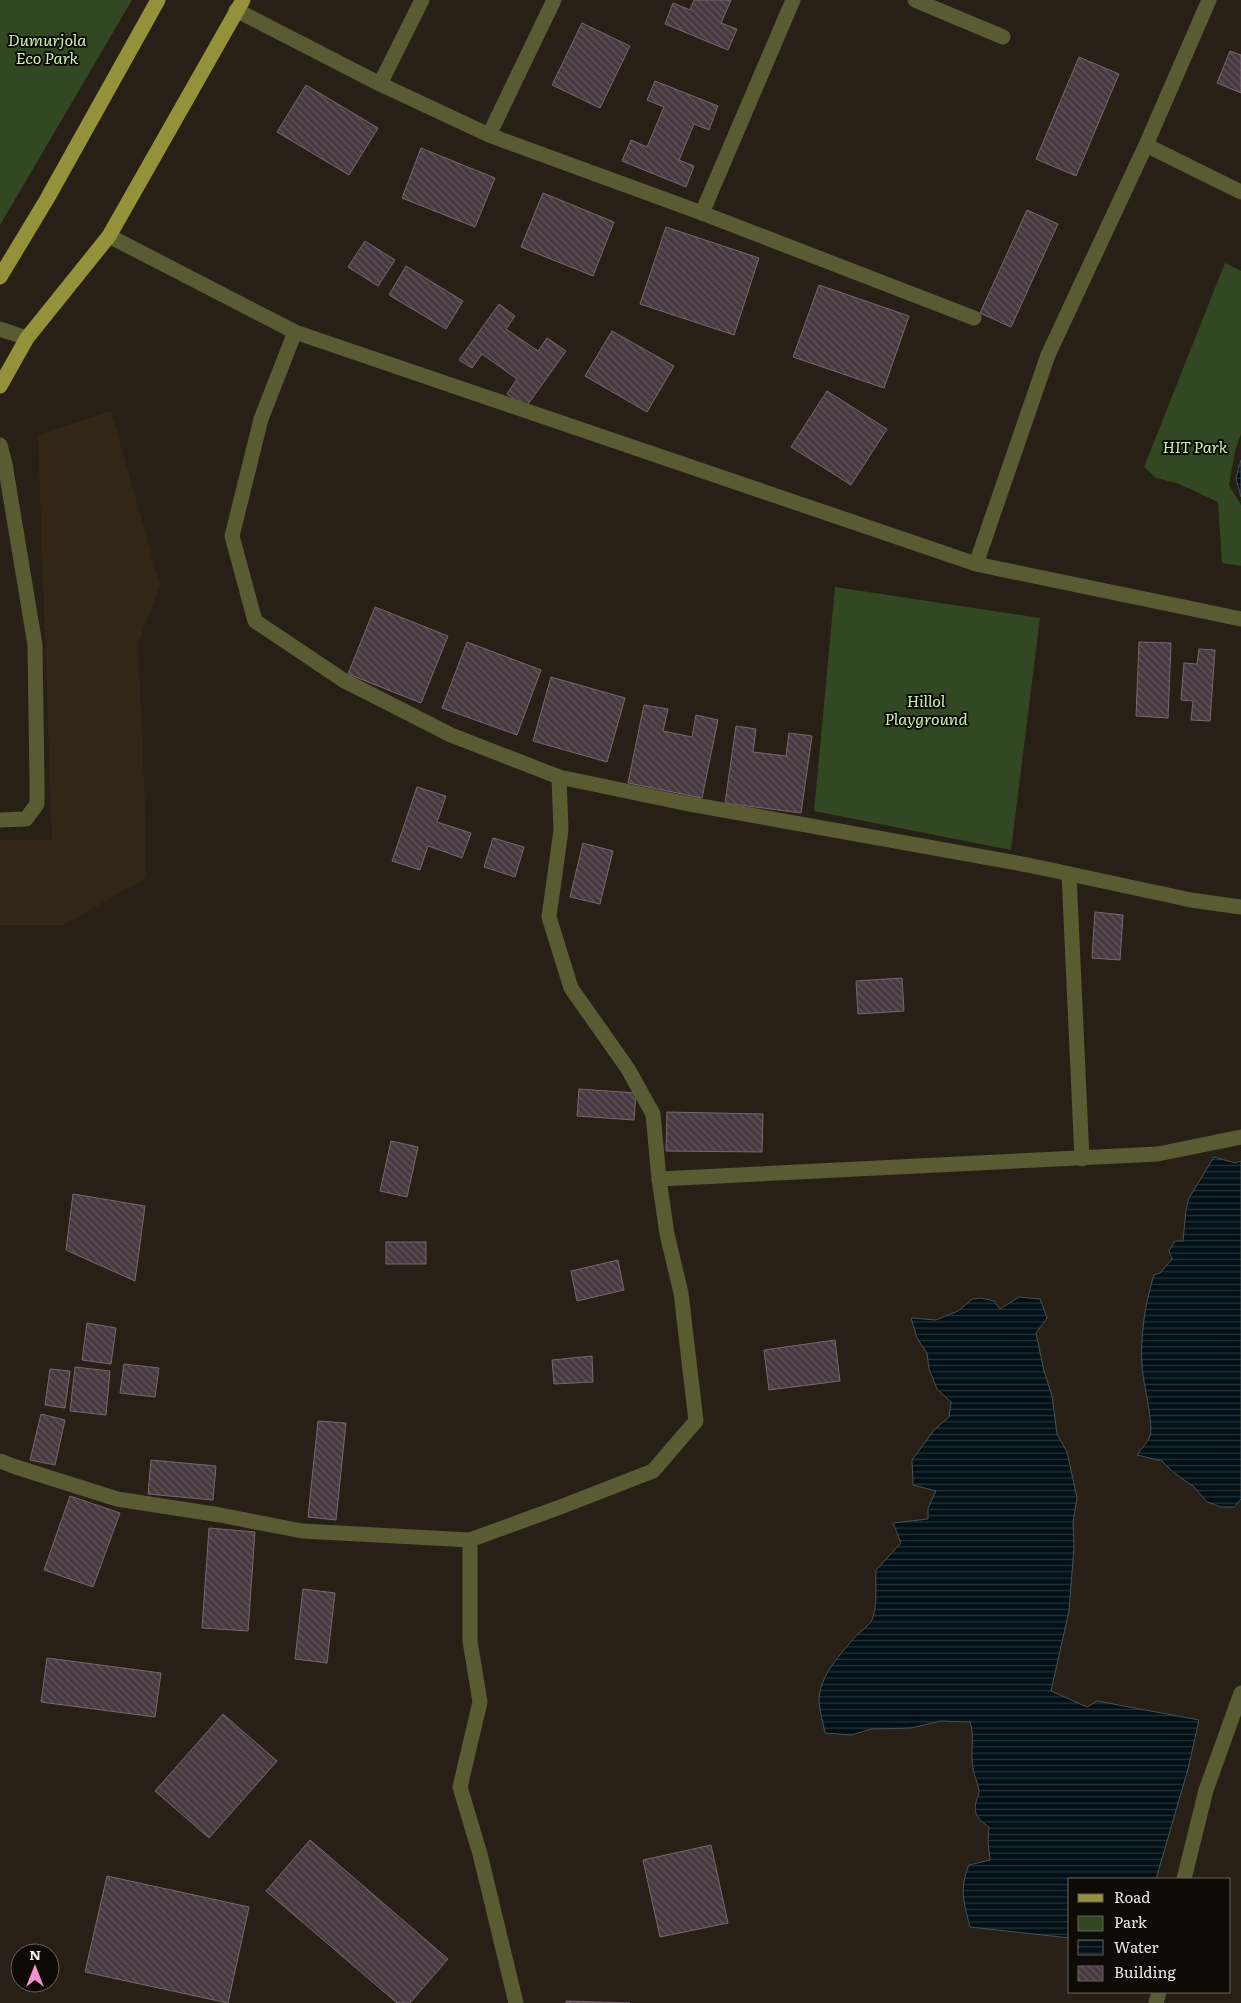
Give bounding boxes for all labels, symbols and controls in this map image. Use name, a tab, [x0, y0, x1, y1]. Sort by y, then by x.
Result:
park label: Dumurjola Eco Park	[8, 27, 87, 69]
park label: HIT Park	[1163, 434, 1228, 458]
park label: Hillol Playground	[884, 688, 968, 730]
legend	[1068, 1878, 1231, 1993]
text: Road	[1114, 1885, 1150, 1908]
text: Park	[1114, 1910, 1148, 1933]
text: Water	[1114, 1935, 1159, 1958]
north arrow	[10, 1943, 60, 1993]
text: N	[29, 1944, 41, 1964]
text: Building	[1114, 1960, 1176, 1983]

